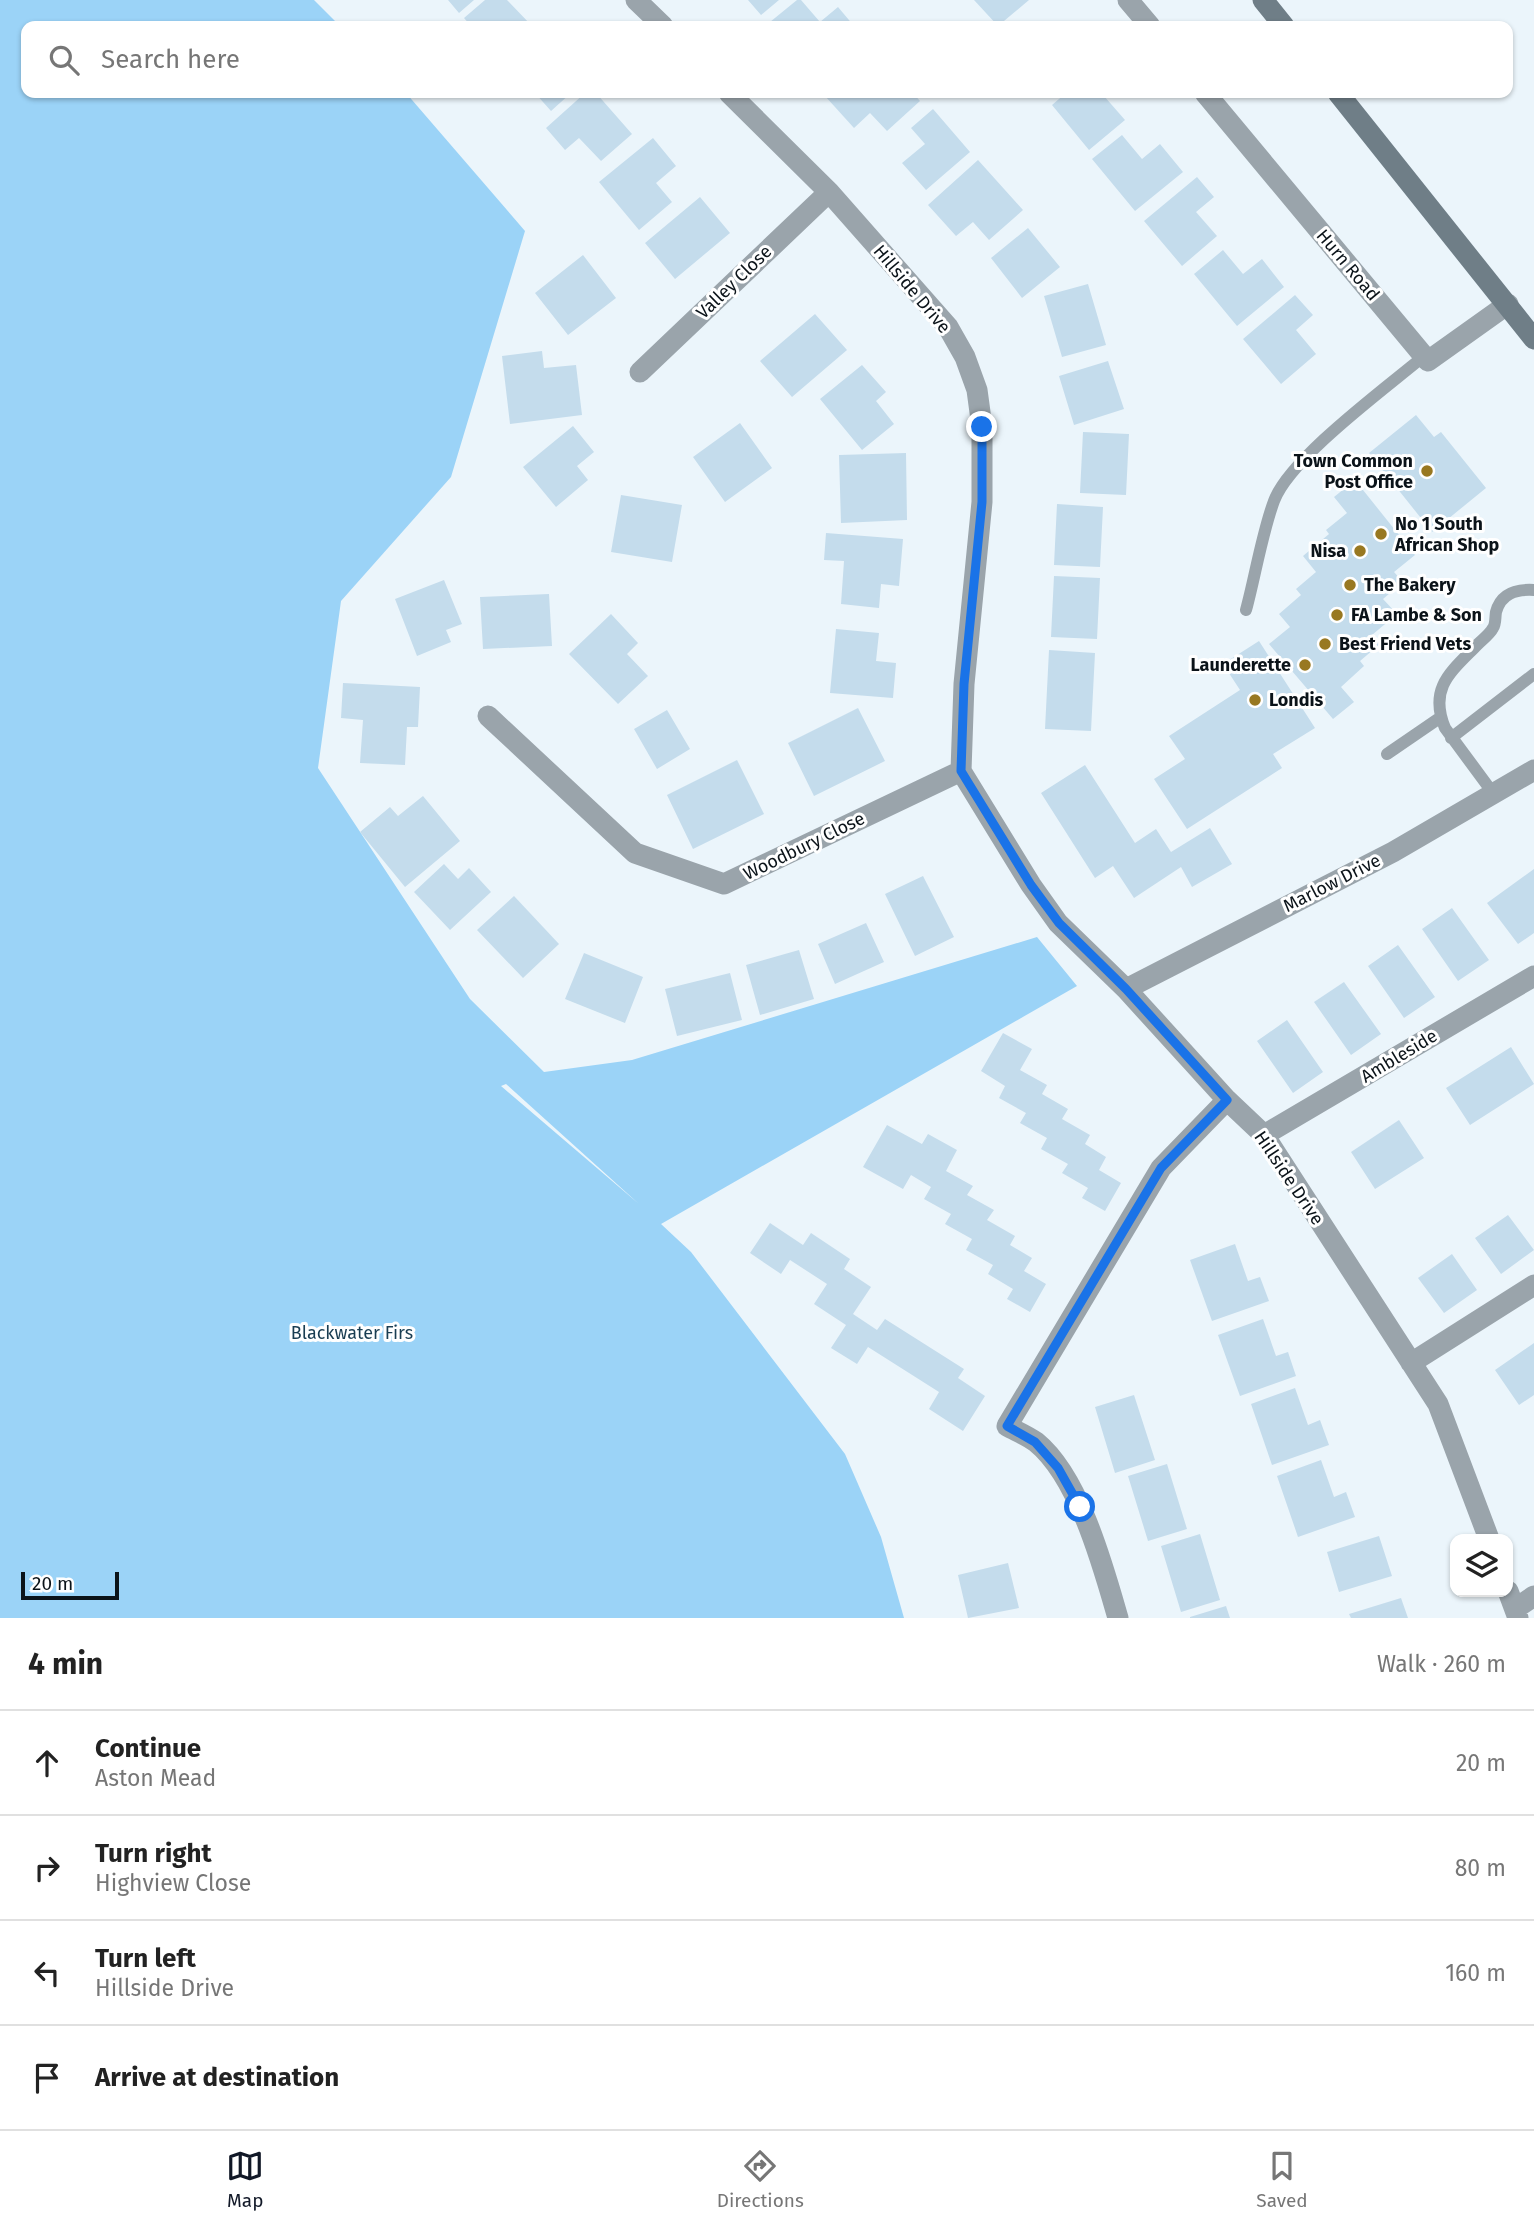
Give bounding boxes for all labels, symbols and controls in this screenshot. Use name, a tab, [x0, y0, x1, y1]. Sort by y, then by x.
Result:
search box	[21, 21, 1513, 98]
icon: search	[45, 41, 83, 79]
text: Search here	[101, 44, 240, 75]
street label: Hurn Road	[1312, 225, 1384, 305]
street label: Hillside Drive	[869, 240, 955, 338]
street label: Valley Close	[692, 241, 776, 323]
route end	[966, 411, 997, 442]
place label: Town Common Post Office	[1294, 450, 1413, 493]
marker: Town Common Post Office	[1419, 463, 1435, 479]
place label: No 1 South African Shop	[1394, 513, 1499, 556]
marker: No 1 South African Shop	[1373, 526, 1389, 542]
place label: Nisa	[1311, 540, 1346, 562]
marker: Nisa	[1352, 543, 1368, 559]
place label: The Bakery	[1364, 574, 1456, 596]
marker: The Bakery	[1342, 577, 1358, 593]
place label: FA Lambe & Son	[1351, 604, 1482, 626]
marker: FA Lambe & Son	[1329, 607, 1345, 623]
place label: Best Friend Vets	[1339, 633, 1471, 655]
marker: Best Friend Vets	[1317, 636, 1333, 652]
place label: Launderette	[1191, 654, 1291, 676]
marker: Launderette	[1297, 657, 1313, 673]
place label: Londis	[1269, 689, 1324, 711]
marker: Londis	[1247, 692, 1263, 708]
street label: Woodbury Close	[740, 807, 868, 885]
street label: Marlow Drive	[1280, 849, 1384, 917]
street label: Ambleside	[1357, 1025, 1441, 1087]
street label: Hillside Drive	[1249, 1127, 1329, 1229]
park label: Blackwater Firs	[291, 1322, 413, 1344]
route start	[1064, 1491, 1095, 1522]
map controls	[1450, 1534, 1513, 1597]
button: layers	[1450, 1534, 1513, 1597]
scale bar	[21, 1569, 119, 1601]
text: 20 m	[32, 1572, 73, 1595]
text: 4 min	[28, 1646, 103, 1682]
text: Walk · 260 m	[1377, 1650, 1506, 1678]
text: Continue	[95, 1733, 201, 1764]
icon: ahead	[28, 1744, 66, 1782]
text: 20 m	[1456, 1749, 1506, 1777]
text: Aston Mead	[95, 1764, 216, 1792]
text: Turn right	[95, 1838, 212, 1869]
icon: right	[28, 1849, 66, 1887]
text: 80 m	[1455, 1854, 1506, 1882]
text: Highview Close	[95, 1869, 251, 1897]
text: Turn left	[95, 1943, 196, 1974]
icon: left	[28, 1954, 66, 1992]
text: 160 m	[1445, 1959, 1506, 1987]
text: Hillside Drive	[95, 1974, 234, 2002]
icon: arrive	[28, 2059, 66, 2097]
text: Arrive at destination	[95, 2062, 339, 2093]
tab: Map	[226, 2147, 264, 2212]
tab: Directions	[717, 2147, 804, 2212]
tab: Saved	[1256, 2147, 1308, 2212]

